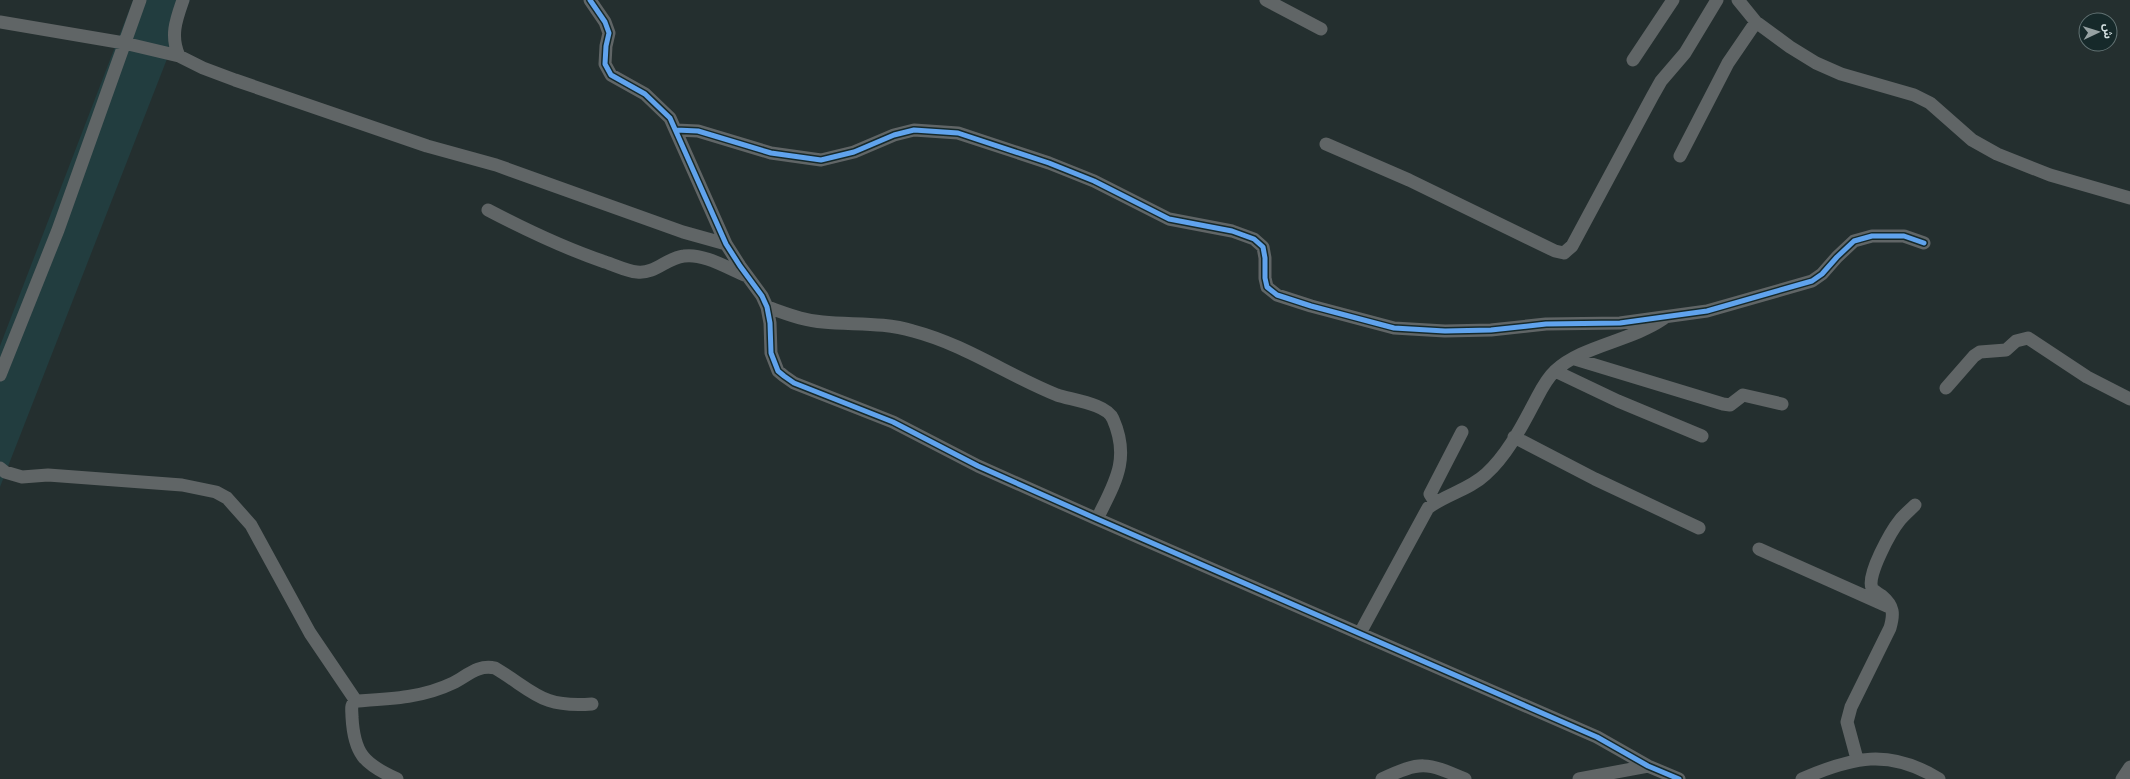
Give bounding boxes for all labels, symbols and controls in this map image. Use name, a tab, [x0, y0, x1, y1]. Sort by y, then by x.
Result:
north arrow	[2078, 12, 2118, 52]
text: ش	[2100, 23, 2116, 39]

